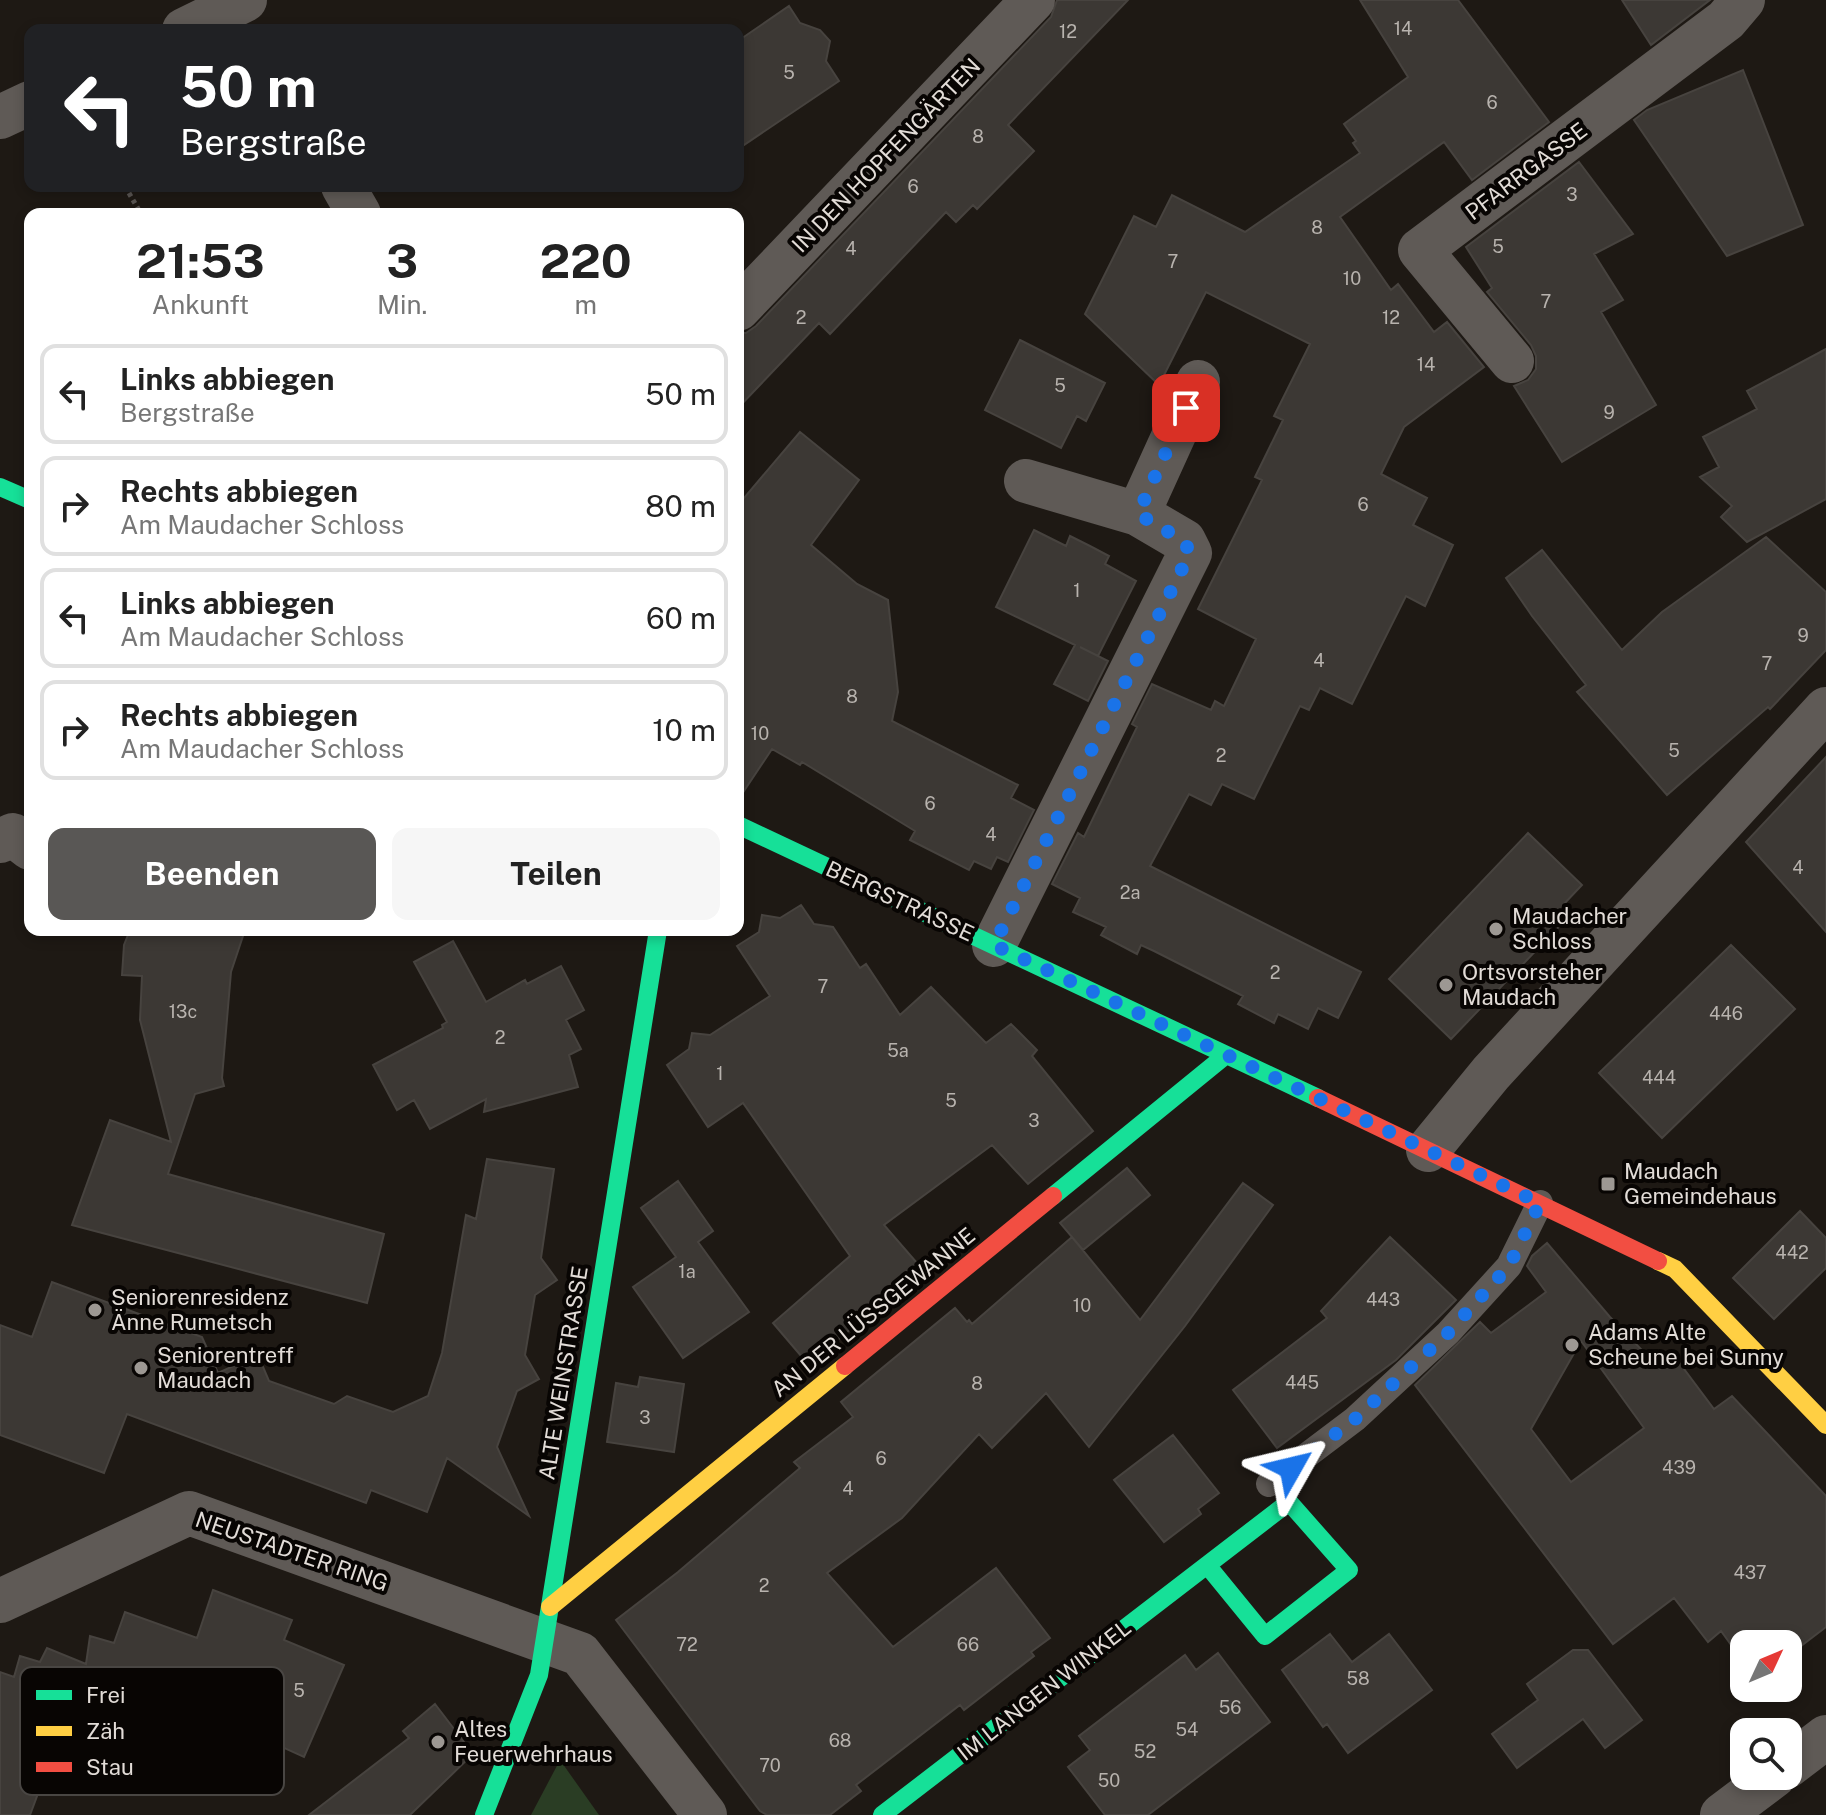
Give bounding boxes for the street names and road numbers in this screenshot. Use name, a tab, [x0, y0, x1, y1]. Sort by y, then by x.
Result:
street label: IN DEN HOPFENGÄRTEN	[786, 52, 985, 257]
street label: PFARRGASSE	[1460, 117, 1592, 225]
street label: BERGSTRASSE	[822, 855, 978, 947]
street label: AN DER LÜSSGEWANNE	[765, 1221, 980, 1402]
street label: ALTE WEINSTRASSE	[533, 1264, 593, 1482]
street label: NEUSTADTER RING	[192, 1506, 392, 1596]
street label: IM LANGEN WINKEL	[952, 1614, 1136, 1766]

